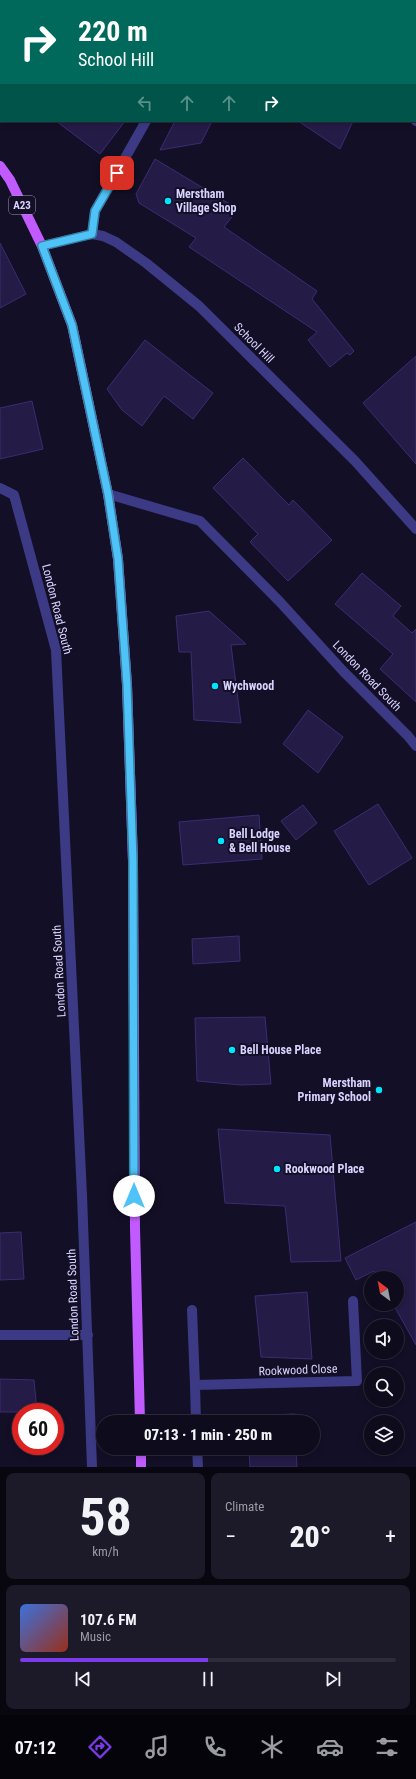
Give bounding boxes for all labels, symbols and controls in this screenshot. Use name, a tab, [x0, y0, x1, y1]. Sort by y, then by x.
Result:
text: 220 m	[78, 15, 148, 48]
icon: right	[12, 16, 64, 68]
text: School Hill	[78, 49, 154, 70]
icon: left	[134, 92, 156, 114]
icon: ahead	[176, 92, 198, 114]
icon: ahead	[218, 92, 240, 114]
icon: right	[260, 92, 282, 114]
pin	[100, 156, 134, 190]
icon: arrive	[106, 162, 128, 184]
place label: Merstham Village Shop	[176, 187, 237, 215]
road number: A23	[9, 196, 35, 214]
marker: Merstham Village Shop	[163, 196, 173, 206]
street label: School Hill	[231, 320, 277, 366]
street label: London Road South	[39, 563, 75, 656]
street label: London Road South	[330, 638, 404, 714]
place label: Wychwood	[223, 679, 274, 693]
marker: Wychwood	[210, 681, 220, 691]
place label: Bell Lodge & Bell House	[229, 827, 291, 855]
marker: Bell Lodge & Bell House	[216, 836, 226, 846]
street label: London Road South	[50, 924, 68, 1017]
place label: Bell House Place	[240, 1043, 321, 1057]
marker: Bell House Place	[227, 1045, 237, 1055]
place label: Merstham Primary School	[298, 1076, 371, 1104]
marker: Merstham Primary School	[374, 1085, 384, 1095]
place label: Rookwood Place	[285, 1162, 365, 1176]
marker: Rookwood Place	[272, 1164, 282, 1174]
position arrow	[113, 1175, 155, 1217]
street label: London Road South	[64, 1248, 82, 1341]
north arrow	[364, 1271, 404, 1311]
map controls	[364, 1271, 404, 1455]
button: sound	[364, 1319, 404, 1359]
street label: Rookwood Close	[258, 1362, 338, 1378]
button: search	[364, 1367, 404, 1407]
speed limit sign: 60	[12, 1403, 64, 1455]
button: layers	[364, 1415, 404, 1455]
text: 07:13 · 1 min · 250 m	[144, 1426, 272, 1444]
text: 58	[79, 1487, 132, 1548]
text: Climate	[225, 1499, 264, 1514]
text: 20°	[289, 1519, 332, 1554]
text: −	[225, 1524, 236, 1549]
text: +	[385, 1524, 396, 1549]
text: km/h	[92, 1544, 119, 1559]
text: 107.6 FM	[80, 1611, 137, 1629]
text: Music	[80, 1629, 111, 1644]
icon: previous	[72, 1668, 94, 1690]
icon: pause	[197, 1668, 219, 1690]
icon: next	[322, 1668, 344, 1690]
icon: directions	[86, 1733, 114, 1761]
icon: music	[143, 1733, 171, 1761]
icon: phone	[201, 1733, 229, 1761]
icon: climate	[258, 1733, 286, 1761]
icon: car	[316, 1733, 344, 1761]
icon: filters	[373, 1733, 401, 1761]
text: 07:12	[15, 1737, 56, 1758]

